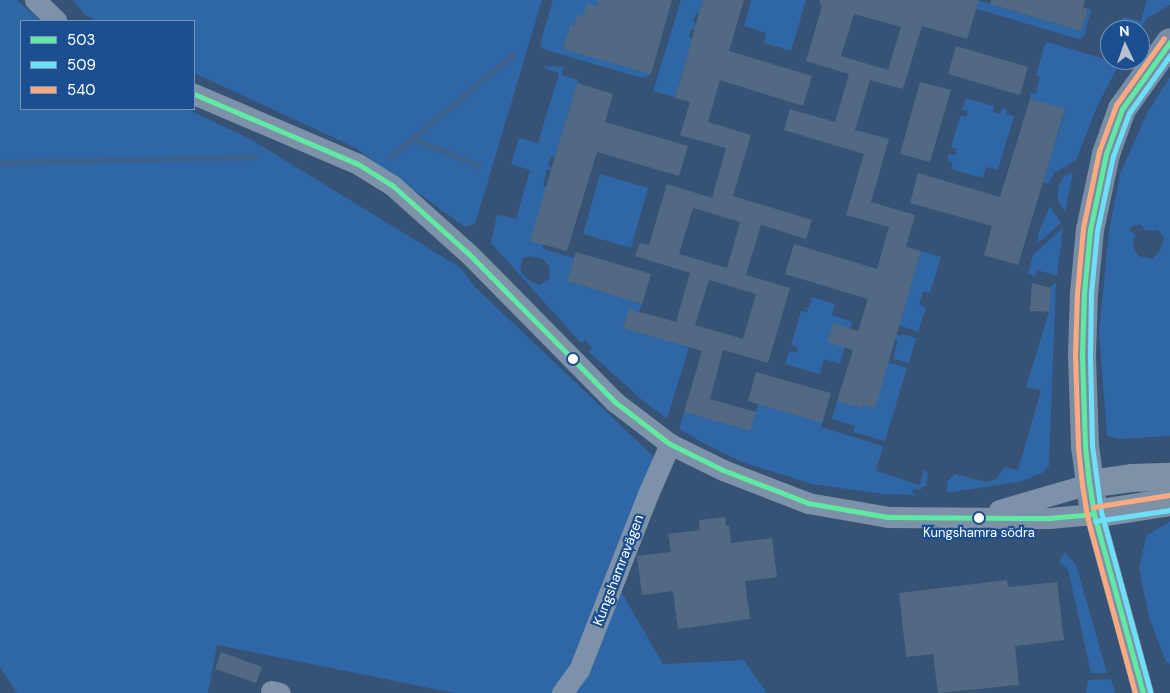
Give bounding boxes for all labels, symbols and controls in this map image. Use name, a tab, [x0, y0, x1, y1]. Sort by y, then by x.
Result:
legend	[20, 20, 195, 110]
north arrow	[1100, 20, 1150, 70]
text: N	[1119, 22, 1130, 40]
text: 503	[67, 30, 95, 50]
text: 509	[67, 55, 96, 75]
text: 540	[67, 80, 96, 100]
unlabelled marker	[568, 354, 578, 364]
street label: Kungshamravägen	[589, 512, 647, 628]
marker: Kungshamra södra	[974, 513, 984, 523]
place label: Kungshamra södra	[923, 525, 1035, 541]

